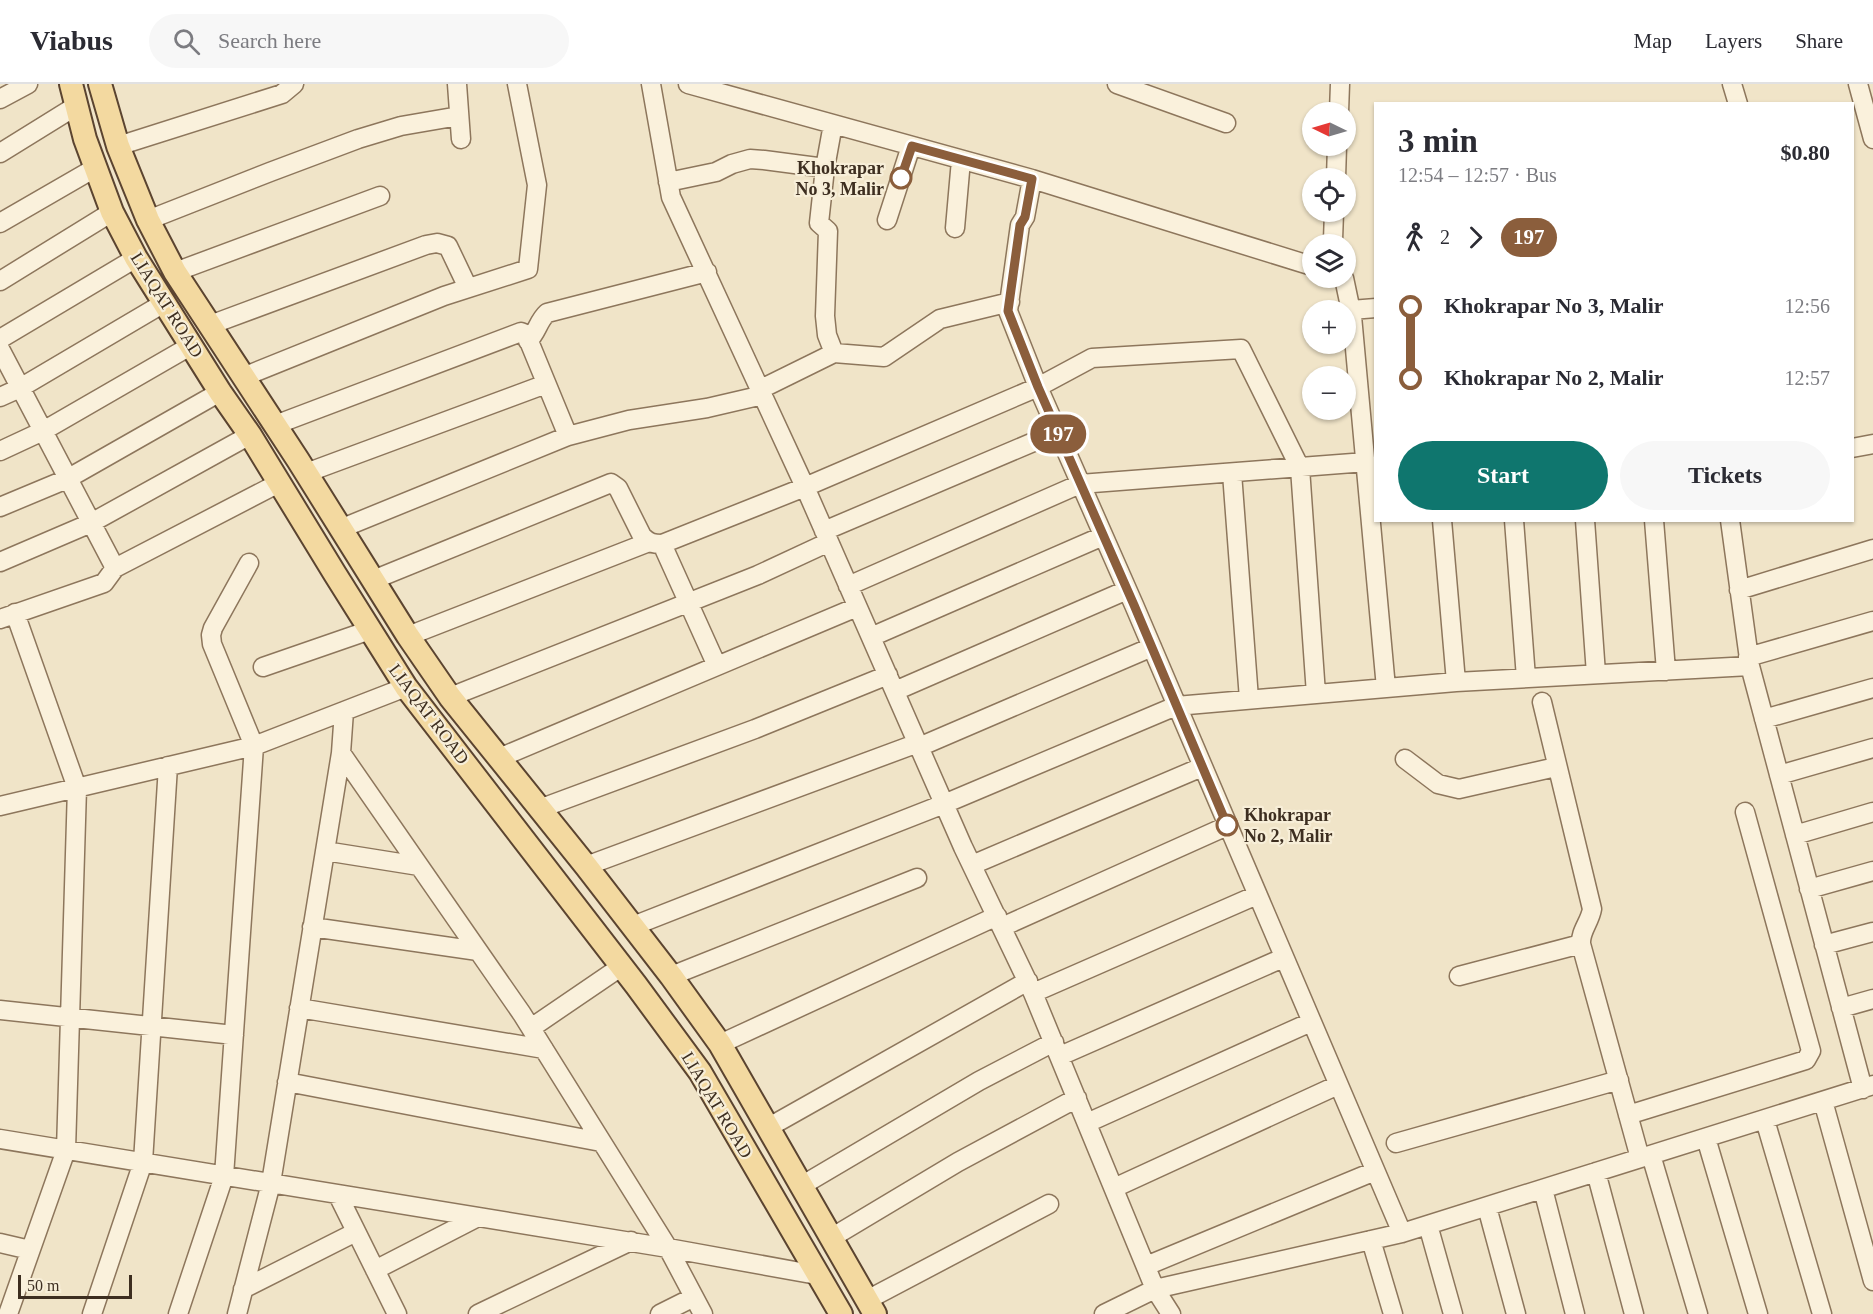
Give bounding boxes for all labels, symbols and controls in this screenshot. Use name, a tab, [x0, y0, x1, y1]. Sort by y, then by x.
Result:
search box	[149, 14, 569, 68]
text: Viabus	[30, 25, 113, 56]
icon: search	[170, 25, 203, 58]
text: Search here	[218, 28, 321, 53]
text: Map	[1634, 29, 1672, 53]
text: Layers	[1705, 29, 1762, 53]
text: Share	[1795, 29, 1843, 53]
north arrow	[1302, 102, 1356, 156]
map controls	[1302, 102, 1356, 420]
text: 3 min	[1398, 123, 1478, 159]
text: $0.80	[1781, 140, 1830, 165]
place label: Khokrapar No 3, Malir	[796, 158, 884, 199]
text: 12:54 – 12:57 · Bus	[1398, 164, 1557, 186]
marker: Khokrapar No 3, Malir	[890, 167, 912, 189]
button: locate	[1302, 168, 1356, 222]
icon: walk	[1398, 221, 1431, 254]
icon: forward	[1459, 221, 1492, 254]
text: 197	[1513, 225, 1545, 249]
text: 2	[1440, 226, 1450, 248]
button: layers	[1302, 234, 1356, 288]
street label: LIAQAT ROAD	[127, 249, 207, 361]
text: Khokrapar No 3, Malir	[1444, 293, 1664, 318]
text: 12:56	[1784, 295, 1830, 317]
button: +	[1302, 300, 1356, 354]
text: Khokrapar No 2, Malir	[1444, 365, 1664, 390]
button: −	[1302, 366, 1356, 420]
text: 12:57	[1784, 367, 1830, 389]
line badge: 197	[1024, 414, 1092, 454]
text: 197	[1042, 422, 1074, 446]
button: Start	[1398, 441, 1608, 510]
button: Tickets	[1620, 441, 1830, 510]
street label: LIAQAT ROAD	[385, 660, 473, 768]
place label: Khokrapar No 2, Malir	[1244, 805, 1332, 846]
marker: Khokrapar No 2, Malir	[1216, 814, 1238, 836]
street label: LIAQAT ROAD	[677, 1048, 757, 1162]
scale bar	[18, 1272, 132, 1300]
text: 50 m	[27, 1277, 59, 1294]

